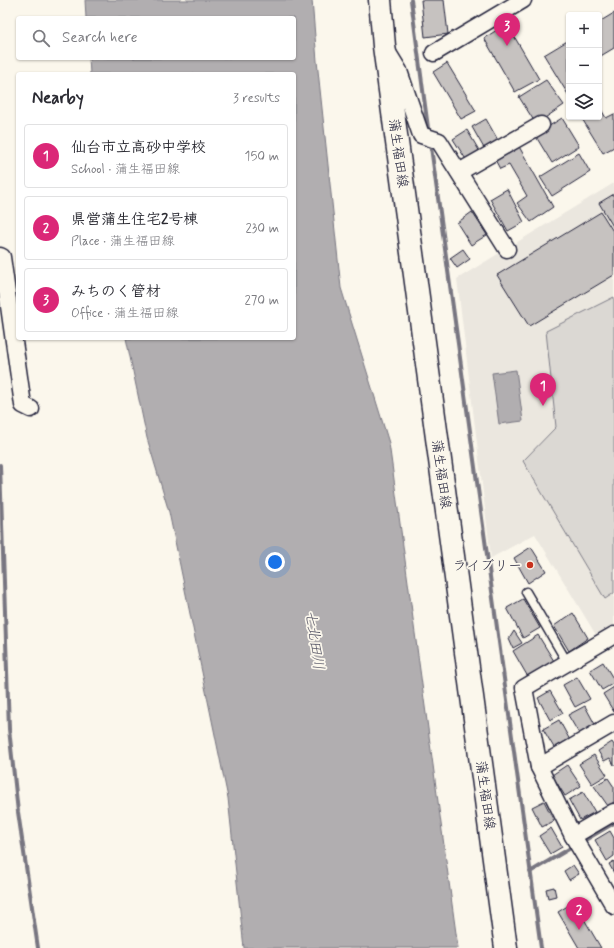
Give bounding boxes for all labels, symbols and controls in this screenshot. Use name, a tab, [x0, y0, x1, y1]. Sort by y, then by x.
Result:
map controls	[566, 12, 602, 120]
button: +	[566, 12, 602, 48]
pin: 3	[494, 13, 520, 46]
search box	[16, 16, 296, 60]
icon: search	[30, 27, 52, 49]
text: Search here	[62, 28, 138, 48]
button: −	[566, 48, 602, 84]
button: layers	[566, 84, 602, 120]
text: Nearby	[32, 87, 84, 109]
text: 3 results	[233, 90, 280, 107]
street label: 蒲生福田線	[384, 117, 412, 189]
text: 仙台市立高砂中学校	[71, 138, 206, 158]
text: 1	[43, 148, 49, 165]
text: 150 m	[245, 148, 279, 165]
text: School · 蒲生福田線	[71, 161, 180, 178]
text: 県営蒲生住宅2号棟	[71, 210, 198, 230]
text: 2	[43, 220, 49, 237]
text: 230 m	[245, 220, 279, 237]
text: Place · 蒲生福田線	[71, 233, 175, 250]
text: みちのく管材	[71, 282, 161, 302]
text: 3	[43, 292, 49, 309]
text: 270 m	[244, 292, 279, 309]
text: Office · 蒲生福田線	[71, 305, 178, 322]
pin: 1	[530, 373, 556, 406]
street label: 蒲生福田線	[427, 438, 455, 510]
your location	[265, 552, 285, 572]
place label: ライブリー	[453, 557, 522, 575]
marker: ライブリー	[525, 560, 535, 570]
water label: 七北田川	[300, 609, 328, 671]
street label: 蒲生福田線	[471, 759, 499, 831]
pin: 2	[566, 897, 592, 930]

